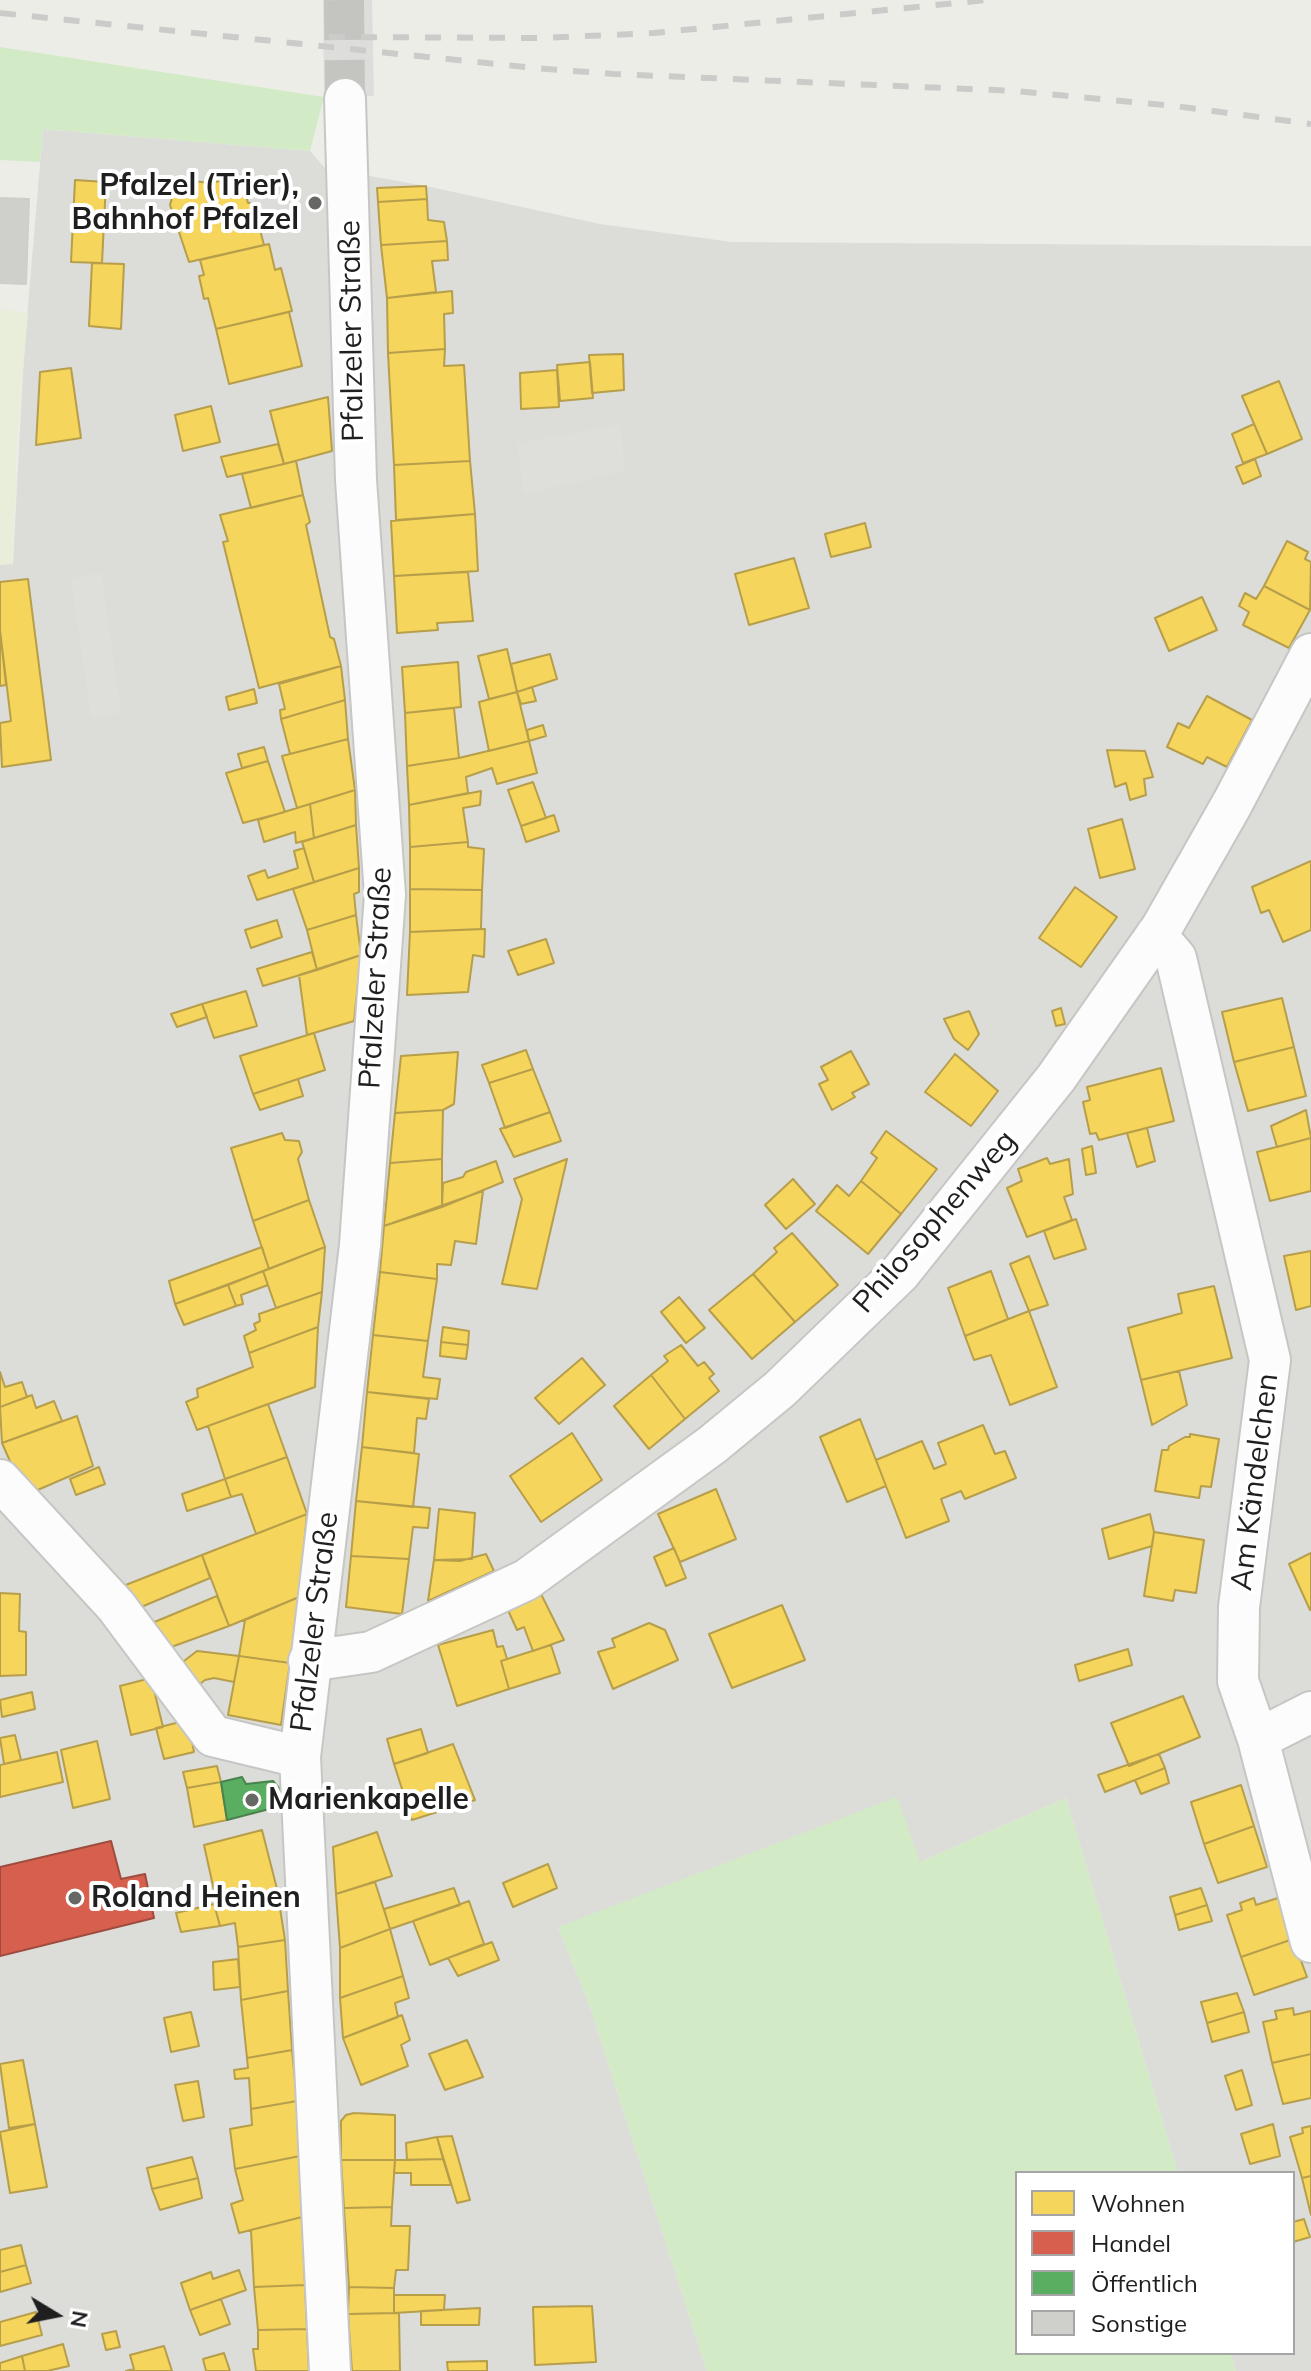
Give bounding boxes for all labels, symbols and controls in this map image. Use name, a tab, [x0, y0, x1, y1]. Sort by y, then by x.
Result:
place label: Pfalzel (Trier), Bahnhof Pfalzel	[72, 168, 299, 238]
marker: Pfalzel (Trier), Bahnhof Pfalzel	[306, 194, 324, 212]
street label: Pfalzeler Straße	[332, 220, 372, 442]
street label: Pfalzeler Straße	[352, 866, 400, 1090]
street label: Philosophenweg	[846, 1123, 1024, 1321]
street label: Am Kändelchen	[1224, 1371, 1286, 1593]
street label: Pfalzeler Straße	[284, 1510, 346, 1734]
place label: Marienkapelle	[268, 1782, 469, 1818]
marker: Marienkapelle	[243, 1791, 261, 1809]
place label: Roland Heinen	[91, 1880, 301, 1916]
marker: Roland Heinen	[66, 1889, 84, 1907]
legend	[1015, 2171, 1295, 2355]
text: Wohnen	[1091, 2188, 1185, 2218]
text: Handel	[1091, 2228, 1171, 2258]
text: Öffentlich	[1091, 2268, 1198, 2298]
north arrow	[16, 2275, 96, 2355]
text: Sonstige	[1091, 2308, 1187, 2338]
text: N	[64, 2309, 95, 2330]

